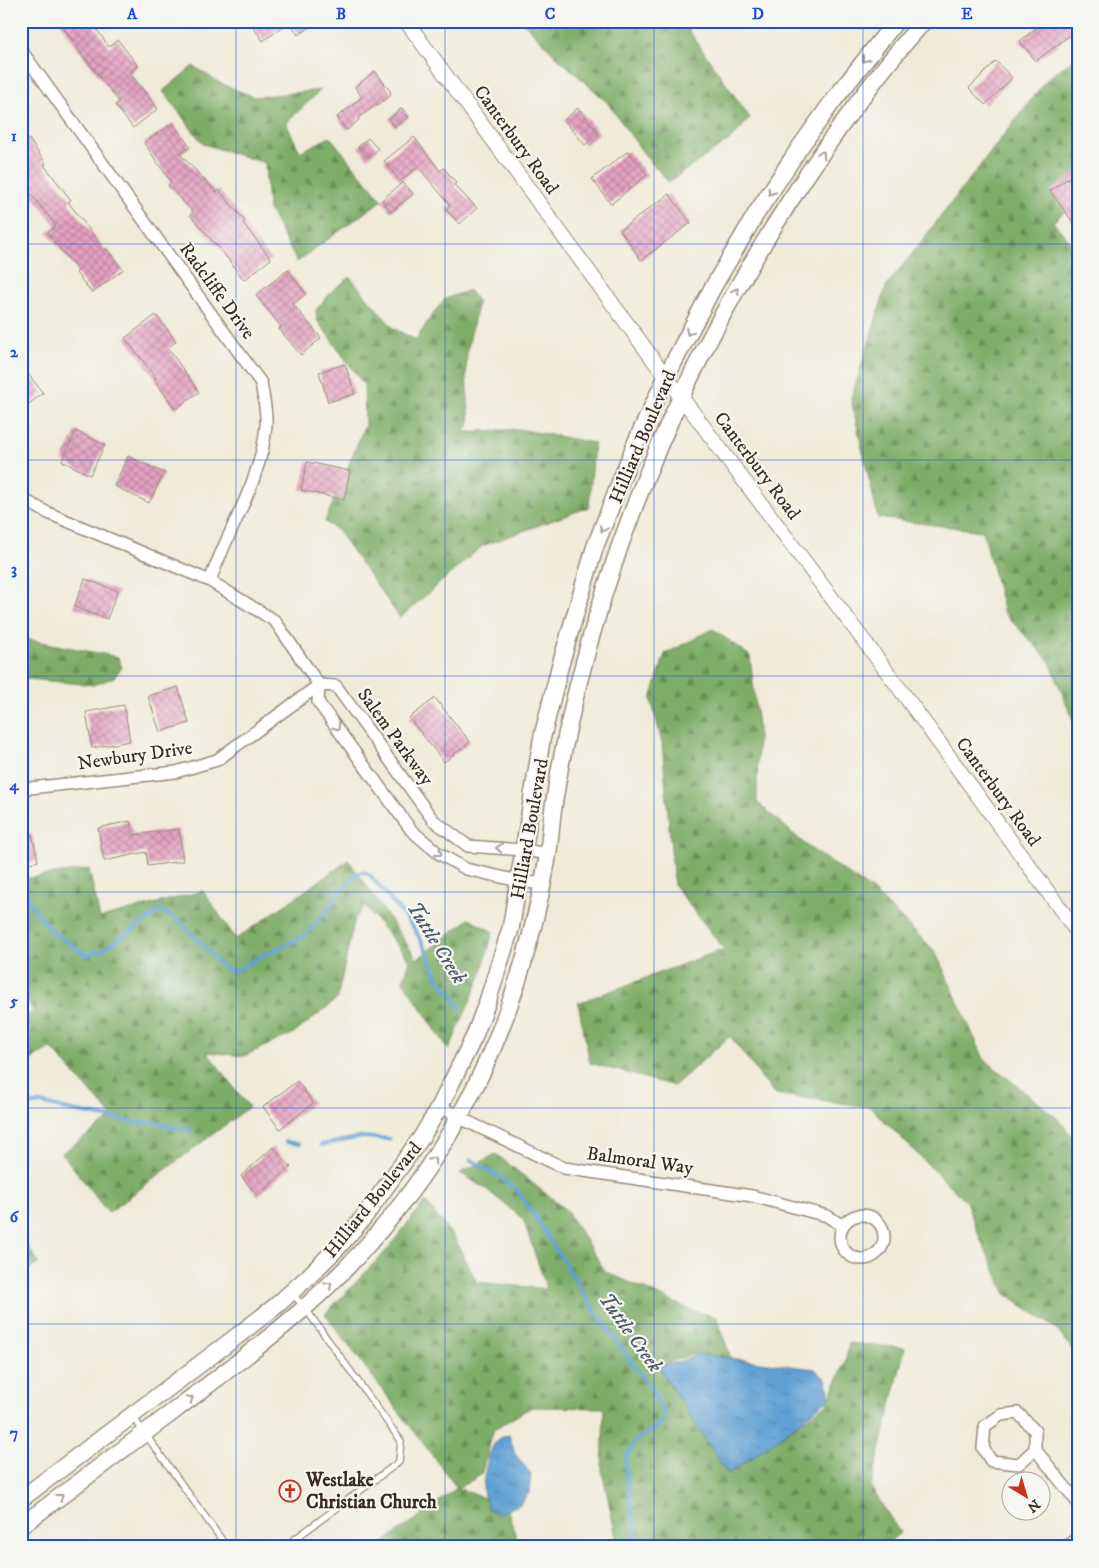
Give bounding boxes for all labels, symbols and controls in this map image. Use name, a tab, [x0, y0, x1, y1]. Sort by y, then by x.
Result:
text: A	[126, 4, 138, 24]
text: B	[336, 4, 346, 24]
text: C	[545, 4, 555, 24]
text: D	[752, 4, 764, 24]
text: E	[961, 4, 973, 24]
one-way arrow	[862, 54, 871, 63]
street label: Canterbury Road	[469, 81, 564, 199]
text: 1	[11, 126, 17, 146]
one-way arrow	[816, 150, 825, 160]
one-way arrow	[768, 186, 777, 195]
street label: Radcliffe Drive	[174, 238, 260, 344]
one-way arrow	[729, 288, 739, 297]
one-way arrow	[685, 327, 695, 336]
text: 2	[10, 342, 19, 362]
street label: Hilliard Boulevard	[605, 366, 682, 507]
street label: Canterbury Road	[709, 408, 805, 525]
one-way arrow	[599, 524, 609, 532]
text: 3	[11, 559, 17, 579]
street label: Salem Parkway	[352, 684, 439, 791]
one-way arrow	[331, 722, 340, 731]
street label: Canterbury Road	[951, 733, 1046, 851]
street label: Newbury Drive	[76, 737, 194, 775]
street label: Hilliard Boulevard	[506, 756, 554, 901]
text: 4	[8, 775, 19, 795]
one-way arrow	[495, 843, 503, 854]
one-way arrow	[433, 847, 442, 856]
water label: Tuttle Creek	[401, 897, 471, 989]
text: 5	[9, 991, 18, 1011]
street label: Hilliard Boulevard	[319, 1137, 427, 1263]
street label: Balmoral Way	[585, 1142, 696, 1180]
one-way arrow	[427, 1156, 436, 1166]
text: 6	[10, 1207, 20, 1227]
one-way arrow	[323, 1282, 332, 1291]
water label: Tuttle Creek	[593, 1288, 668, 1378]
one-way arrow	[184, 1396, 194, 1405]
text: 7	[10, 1423, 18, 1443]
place label: Westlake Christian Church	[305, 1469, 438, 1514]
north arrow	[1002, 1470, 1052, 1520]
church icon: Westlake Christian Church	[278, 1479, 302, 1503]
one-way arrow	[54, 1494, 64, 1503]
text: N	[1023, 1495, 1043, 1516]

